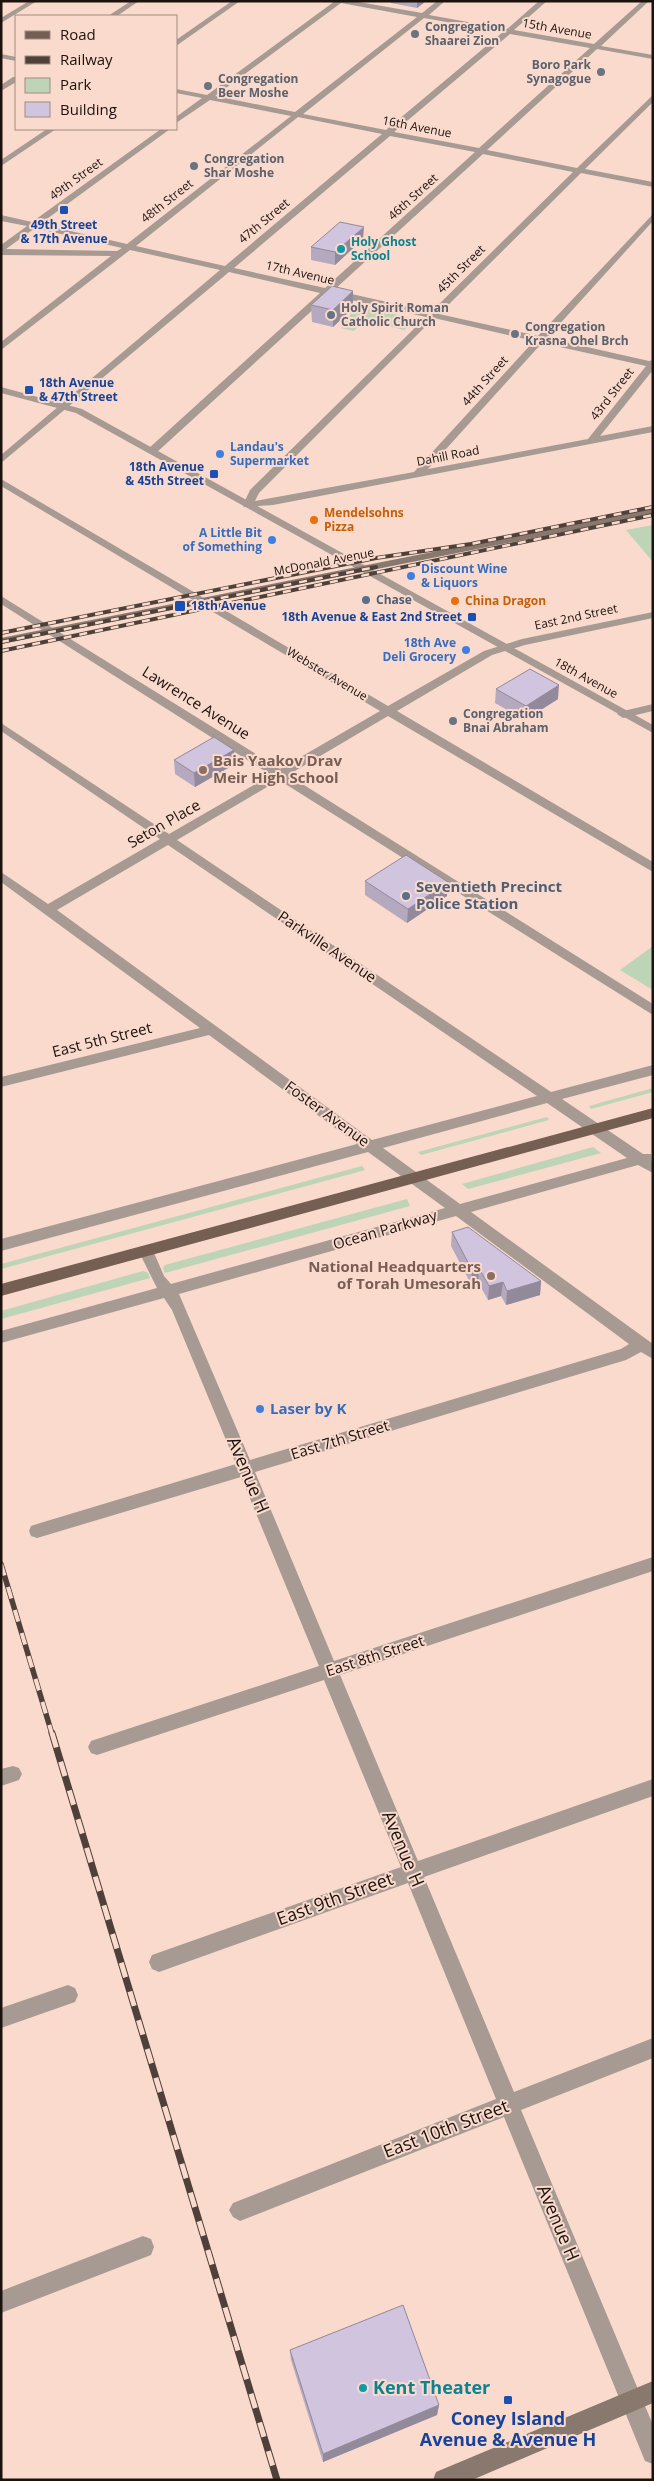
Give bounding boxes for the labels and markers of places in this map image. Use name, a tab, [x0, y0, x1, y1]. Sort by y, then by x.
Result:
place label: Congregation Shaarei Zion	[425, 18, 506, 49]
marker: Congregation Shaarei Zion	[409, 28, 421, 40]
place label: Boro Park Synagogue	[526, 56, 592, 87]
marker: Boro Park Synagogue	[595, 66, 607, 78]
place label: Congregation Beer Moshe	[218, 70, 299, 101]
marker: Congregation Beer Moshe	[202, 80, 214, 92]
place label: Congregation Shar Moshe	[204, 150, 285, 181]
marker: Congregation Shar Moshe	[188, 160, 200, 172]
marker: 49th Street & 17th Avenue	[58, 204, 70, 216]
place label: 49th Street & 17th Avenue	[20, 216, 108, 247]
place label: Holy Ghost School	[351, 233, 416, 264]
marker: Holy Ghost School	[335, 243, 347, 255]
place label: Holy Spirit Roman Catholic Church	[341, 299, 449, 330]
marker: Holy Spirit Roman Catholic Church	[325, 309, 337, 321]
place label: Congregation Krasna Ohel Brch	[525, 318, 629, 349]
marker: Congregation Krasna Ohel Brch	[509, 328, 521, 340]
place label: 18th Avenue & 47th Street	[39, 374, 118, 405]
marker: 18th Avenue & 47th Street	[23, 384, 35, 396]
place label: Landau's Supermarket	[230, 438, 309, 469]
marker: Landau's Supermarket	[214, 448, 226, 460]
place label: 18th Avenue & 45th Street	[125, 458, 204, 489]
marker: 18th Avenue & 45th Street	[208, 468, 220, 480]
place label: Mendelsohns Pizza	[324, 504, 404, 535]
marker: Mendelsohns Pizza	[308, 514, 320, 526]
place label: A Little Bit of Something	[182, 524, 262, 555]
marker: A Little Bit of Something	[266, 534, 278, 546]
place label: Discount Wine & Liquors	[421, 560, 507, 591]
marker: Discount Wine & Liquors	[405, 570, 417, 582]
place label: Chase	[376, 591, 412, 608]
place label: China Dragon	[465, 592, 546, 609]
marker: Chase	[360, 594, 372, 606]
marker: China Dragon	[449, 595, 461, 607]
place label: 18th Avenue	[191, 597, 266, 614]
marker: 18th Avenue	[173, 599, 187, 613]
place label: 18th Avenue & East 2nd Street	[281, 608, 462, 625]
marker: 18th Avenue & East 2nd Street	[466, 611, 478, 623]
place label: 18th Ave Deli Grocery	[382, 634, 456, 665]
marker: 18th Ave Deli Grocery	[460, 644, 472, 656]
place label: Congregation Bnai Abraham	[463, 705, 548, 736]
marker: Congregation Bnai Abraham	[447, 715, 459, 727]
place label: Bais Yaakov Drav Meir High School	[213, 750, 343, 787]
marker: Bais Yaakov Drav Meir High School	[197, 764, 209, 776]
place label: Seventieth Precinct Police Station	[416, 876, 563, 913]
marker: Seventieth Precinct Police Station	[400, 890, 412, 902]
place label: National Headquarters of Torah Umesorah	[308, 1256, 481, 1293]
marker: National Headquarters of Torah Umesorah	[485, 1270, 497, 1282]
place label: Laser by K	[270, 1398, 346, 1418]
marker: Laser by K	[254, 1403, 266, 1415]
place label: Kent Theater	[373, 2375, 490, 2399]
marker: Kent Theater	[357, 2382, 369, 2394]
marker: Coney Island Avenue & Avenue H	[502, 2394, 514, 2406]
place label: Coney Island Avenue & Avenue H	[420, 2406, 596, 2451]

